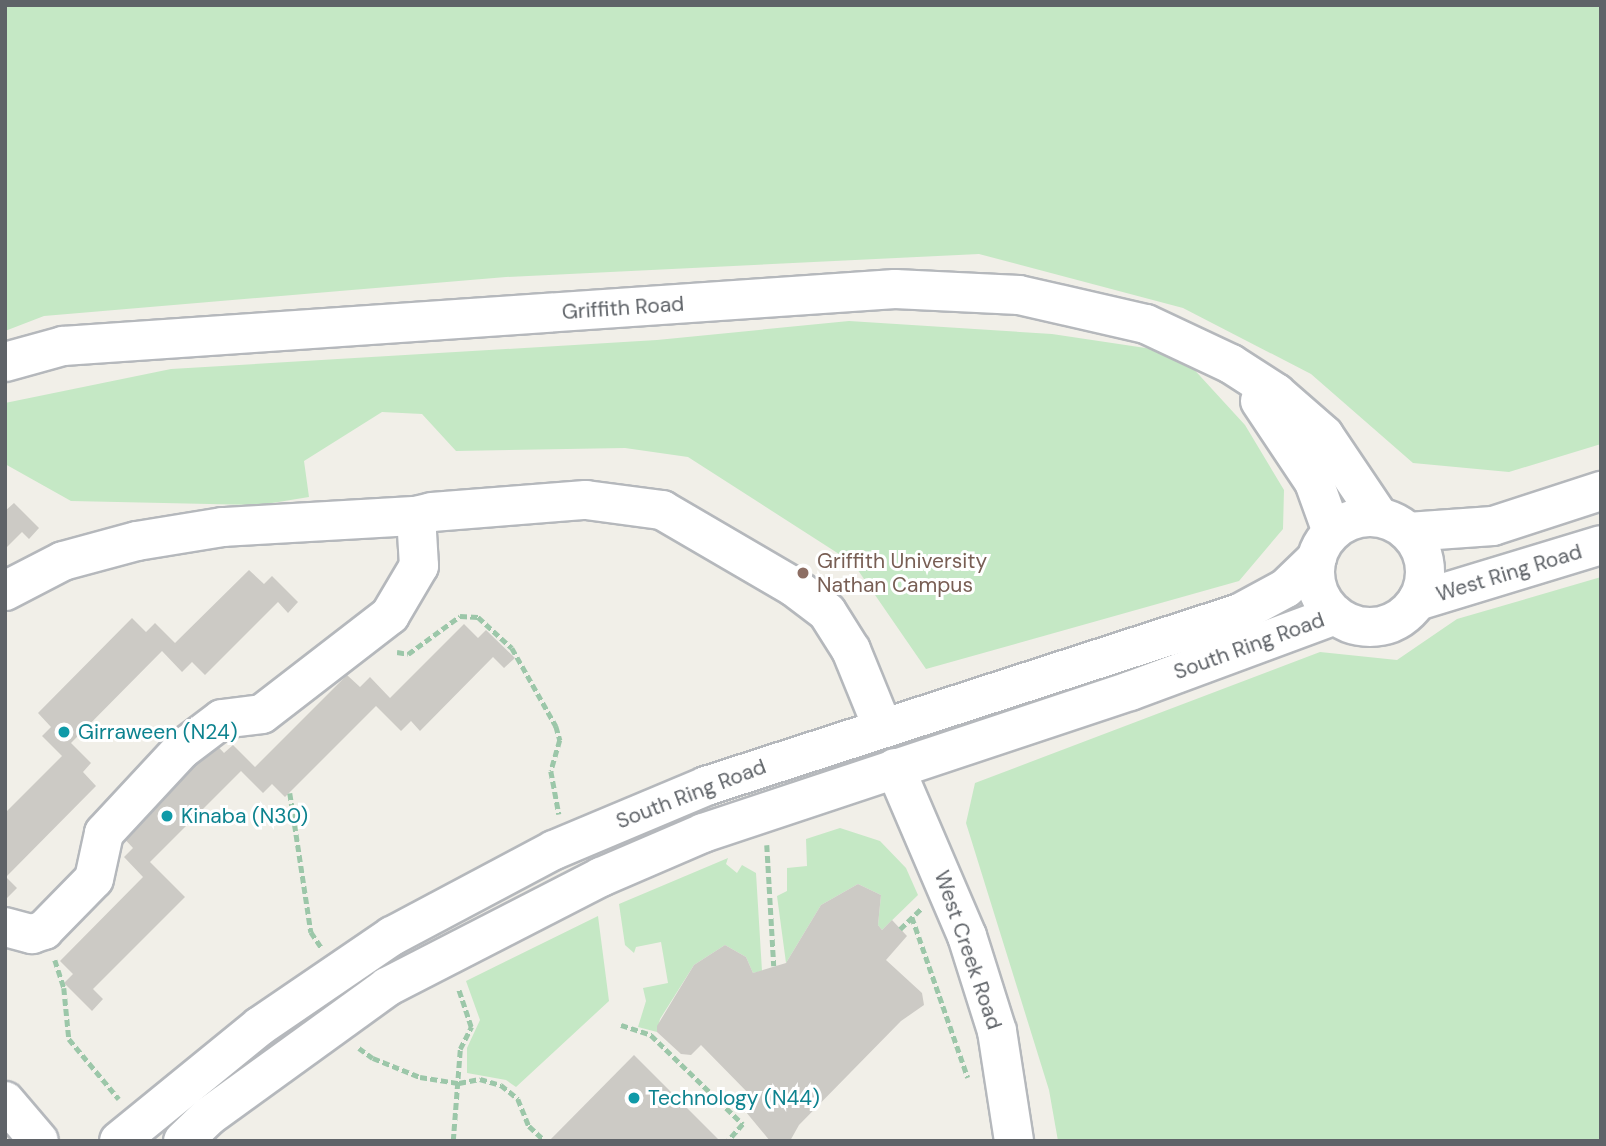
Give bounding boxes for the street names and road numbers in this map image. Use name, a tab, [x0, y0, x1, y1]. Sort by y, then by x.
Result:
street label: Griffith Road	[561, 291, 685, 325]
street label: West Ring Road	[1433, 539, 1585, 607]
street label: South Ring Road	[1170, 607, 1328, 685]
street label: South Ring Road	[613, 754, 769, 834]
street label: West Creek Road	[929, 867, 1007, 1033]

